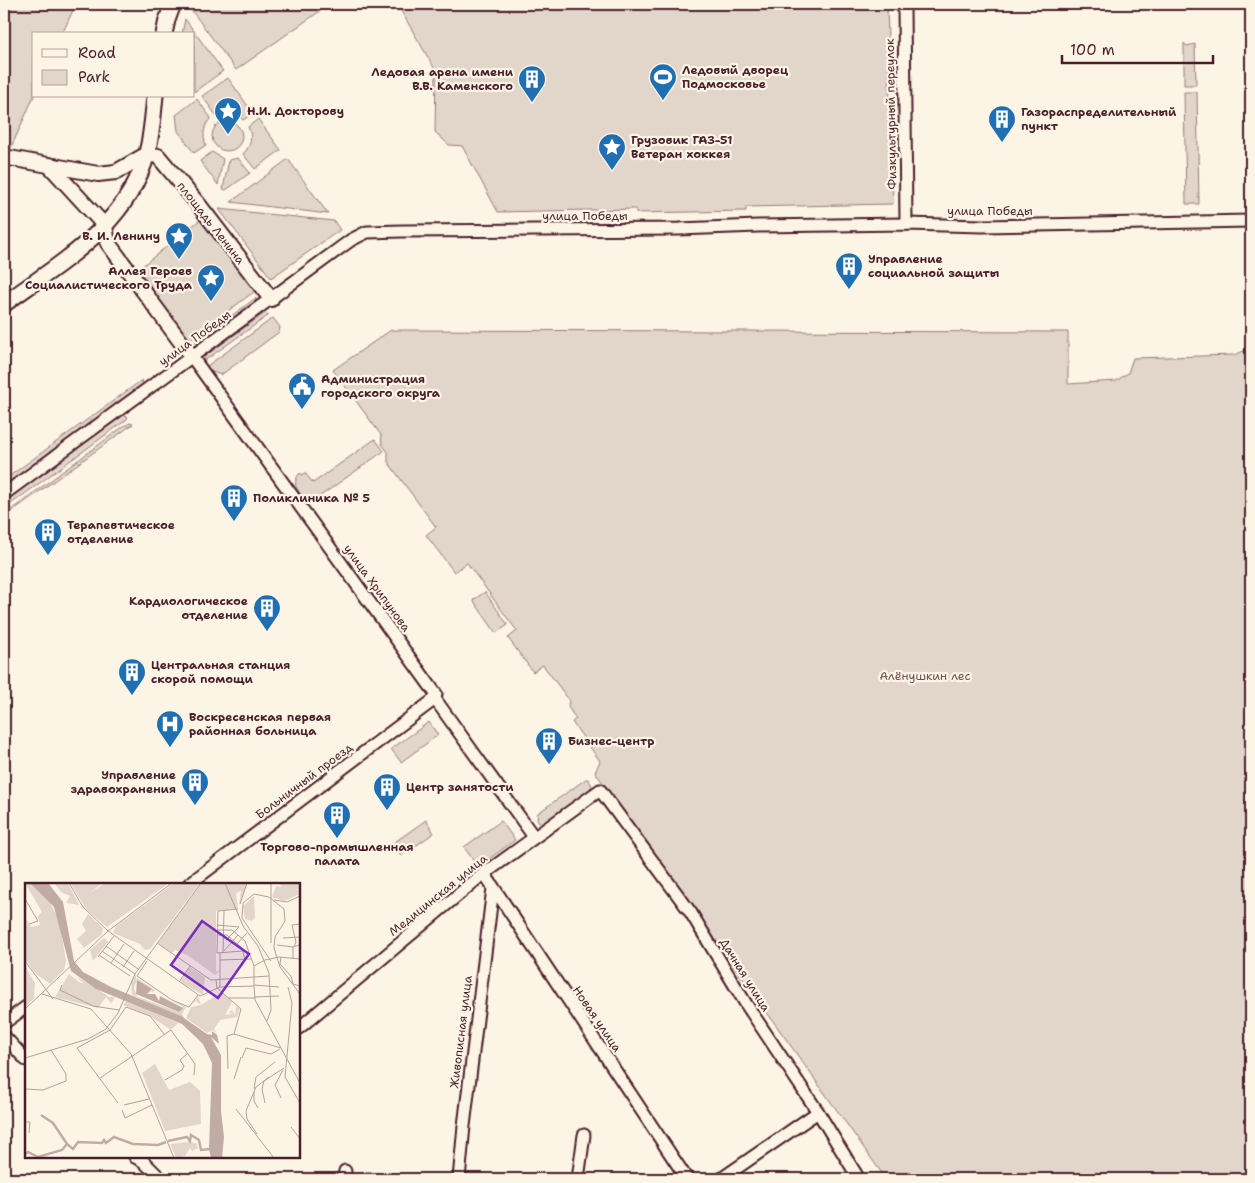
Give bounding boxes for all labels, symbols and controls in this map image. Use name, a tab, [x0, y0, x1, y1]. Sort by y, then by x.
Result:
legend	[32, 32, 195, 98]
scale bar	[1062, 32, 1214, 64]
street label: Физкультурный переулок	[882, 38, 900, 190]
text: 100 m	[1070, 40, 1115, 60]
text: Road	[78, 43, 116, 63]
sports icon: Ледовый дворец Подмосковье	[648, 62, 678, 101]
place label: Ледовый дворец Подмосковье	[682, 62, 789, 92]
place label: Ледовая арена имени В.В. Каменского	[371, 64, 514, 94]
building icon: Ледовая арена имени В.В. Каменского	[517, 64, 547, 103]
text: Park	[78, 67, 110, 87]
place icon: Н.И. Докторову	[213, 96, 243, 135]
place label: Н.И. Докторову	[247, 103, 344, 119]
building icon: Газораспределительный пункт	[987, 104, 1017, 143]
place label: Газораспределительный пункт	[1021, 104, 1177, 134]
place icon: Грузовик ГАЗ-51 Ветеран хоккея	[597, 132, 627, 171]
place label: Грузовик ГАЗ-51 Ветеран хоккея	[631, 132, 732, 162]
street label: площадь Ленина	[174, 178, 249, 268]
street label: улица Победы	[947, 203, 1033, 219]
street label: улица Победы	[542, 208, 628, 224]
place icon: В. И. Ленину	[164, 221, 194, 260]
place label: В. И. Ленину	[82, 228, 160, 244]
building icon: Управление социальной защиты	[834, 251, 864, 290]
place label: Управление социальной защиты	[868, 251, 1000, 281]
place label: Аллея Героев Социалистического Труда	[25, 263, 193, 293]
place icon: Аллея Героев Социалистического Труда	[196, 263, 226, 302]
street label: улица Победы	[156, 306, 234, 370]
public building icon: Администрация городского округа	[287, 371, 317, 410]
place label: Администрация городского округа	[321, 371, 441, 401]
building icon: Поликлиника № 5	[219, 483, 249, 522]
place label: Поликлиника № 5	[253, 490, 370, 506]
building icon: Терапевтическое отделение	[33, 517, 63, 556]
place label: Терапевтическое отделение	[67, 517, 175, 547]
street label: улица Хрипунова	[340, 541, 414, 635]
place label: Кардиологическое отделение	[129, 593, 248, 623]
building icon: Кардиологическое отделение	[252, 593, 282, 632]
building icon: Центральная станция скорой помощи	[117, 657, 147, 696]
place label: Центральная станция скорой помощи	[151, 657, 290, 687]
park label: Алёнушкин лес	[879, 668, 971, 684]
hospital icon: Воскресенская первая районная больница	[155, 709, 185, 748]
place label: Воскресенская первая районная больница	[189, 709, 331, 739]
building icon: Бизнес-центр	[534, 726, 564, 765]
place label: Бизнес-центр	[568, 733, 654, 749]
street label: Больничный проезд	[252, 739, 356, 823]
place label: Управление здравохранения	[71, 767, 176, 797]
building icon: Управление здравохранения	[180, 767, 210, 806]
building icon: Центр занятости	[372, 772, 402, 811]
place label: Центр занятости	[406, 779, 514, 795]
building icon: Торгово-промышленная палата	[322, 800, 352, 839]
place label: Торгово-промышленная палата	[260, 839, 414, 869]
street label: Медицинская улица	[386, 850, 491, 940]
inset map	[25, 883, 300, 1158]
street label: Дачная улица	[716, 935, 774, 1015]
street label: Живописная улица	[446, 974, 476, 1089]
street label: Новая улица	[569, 983, 625, 1056]

